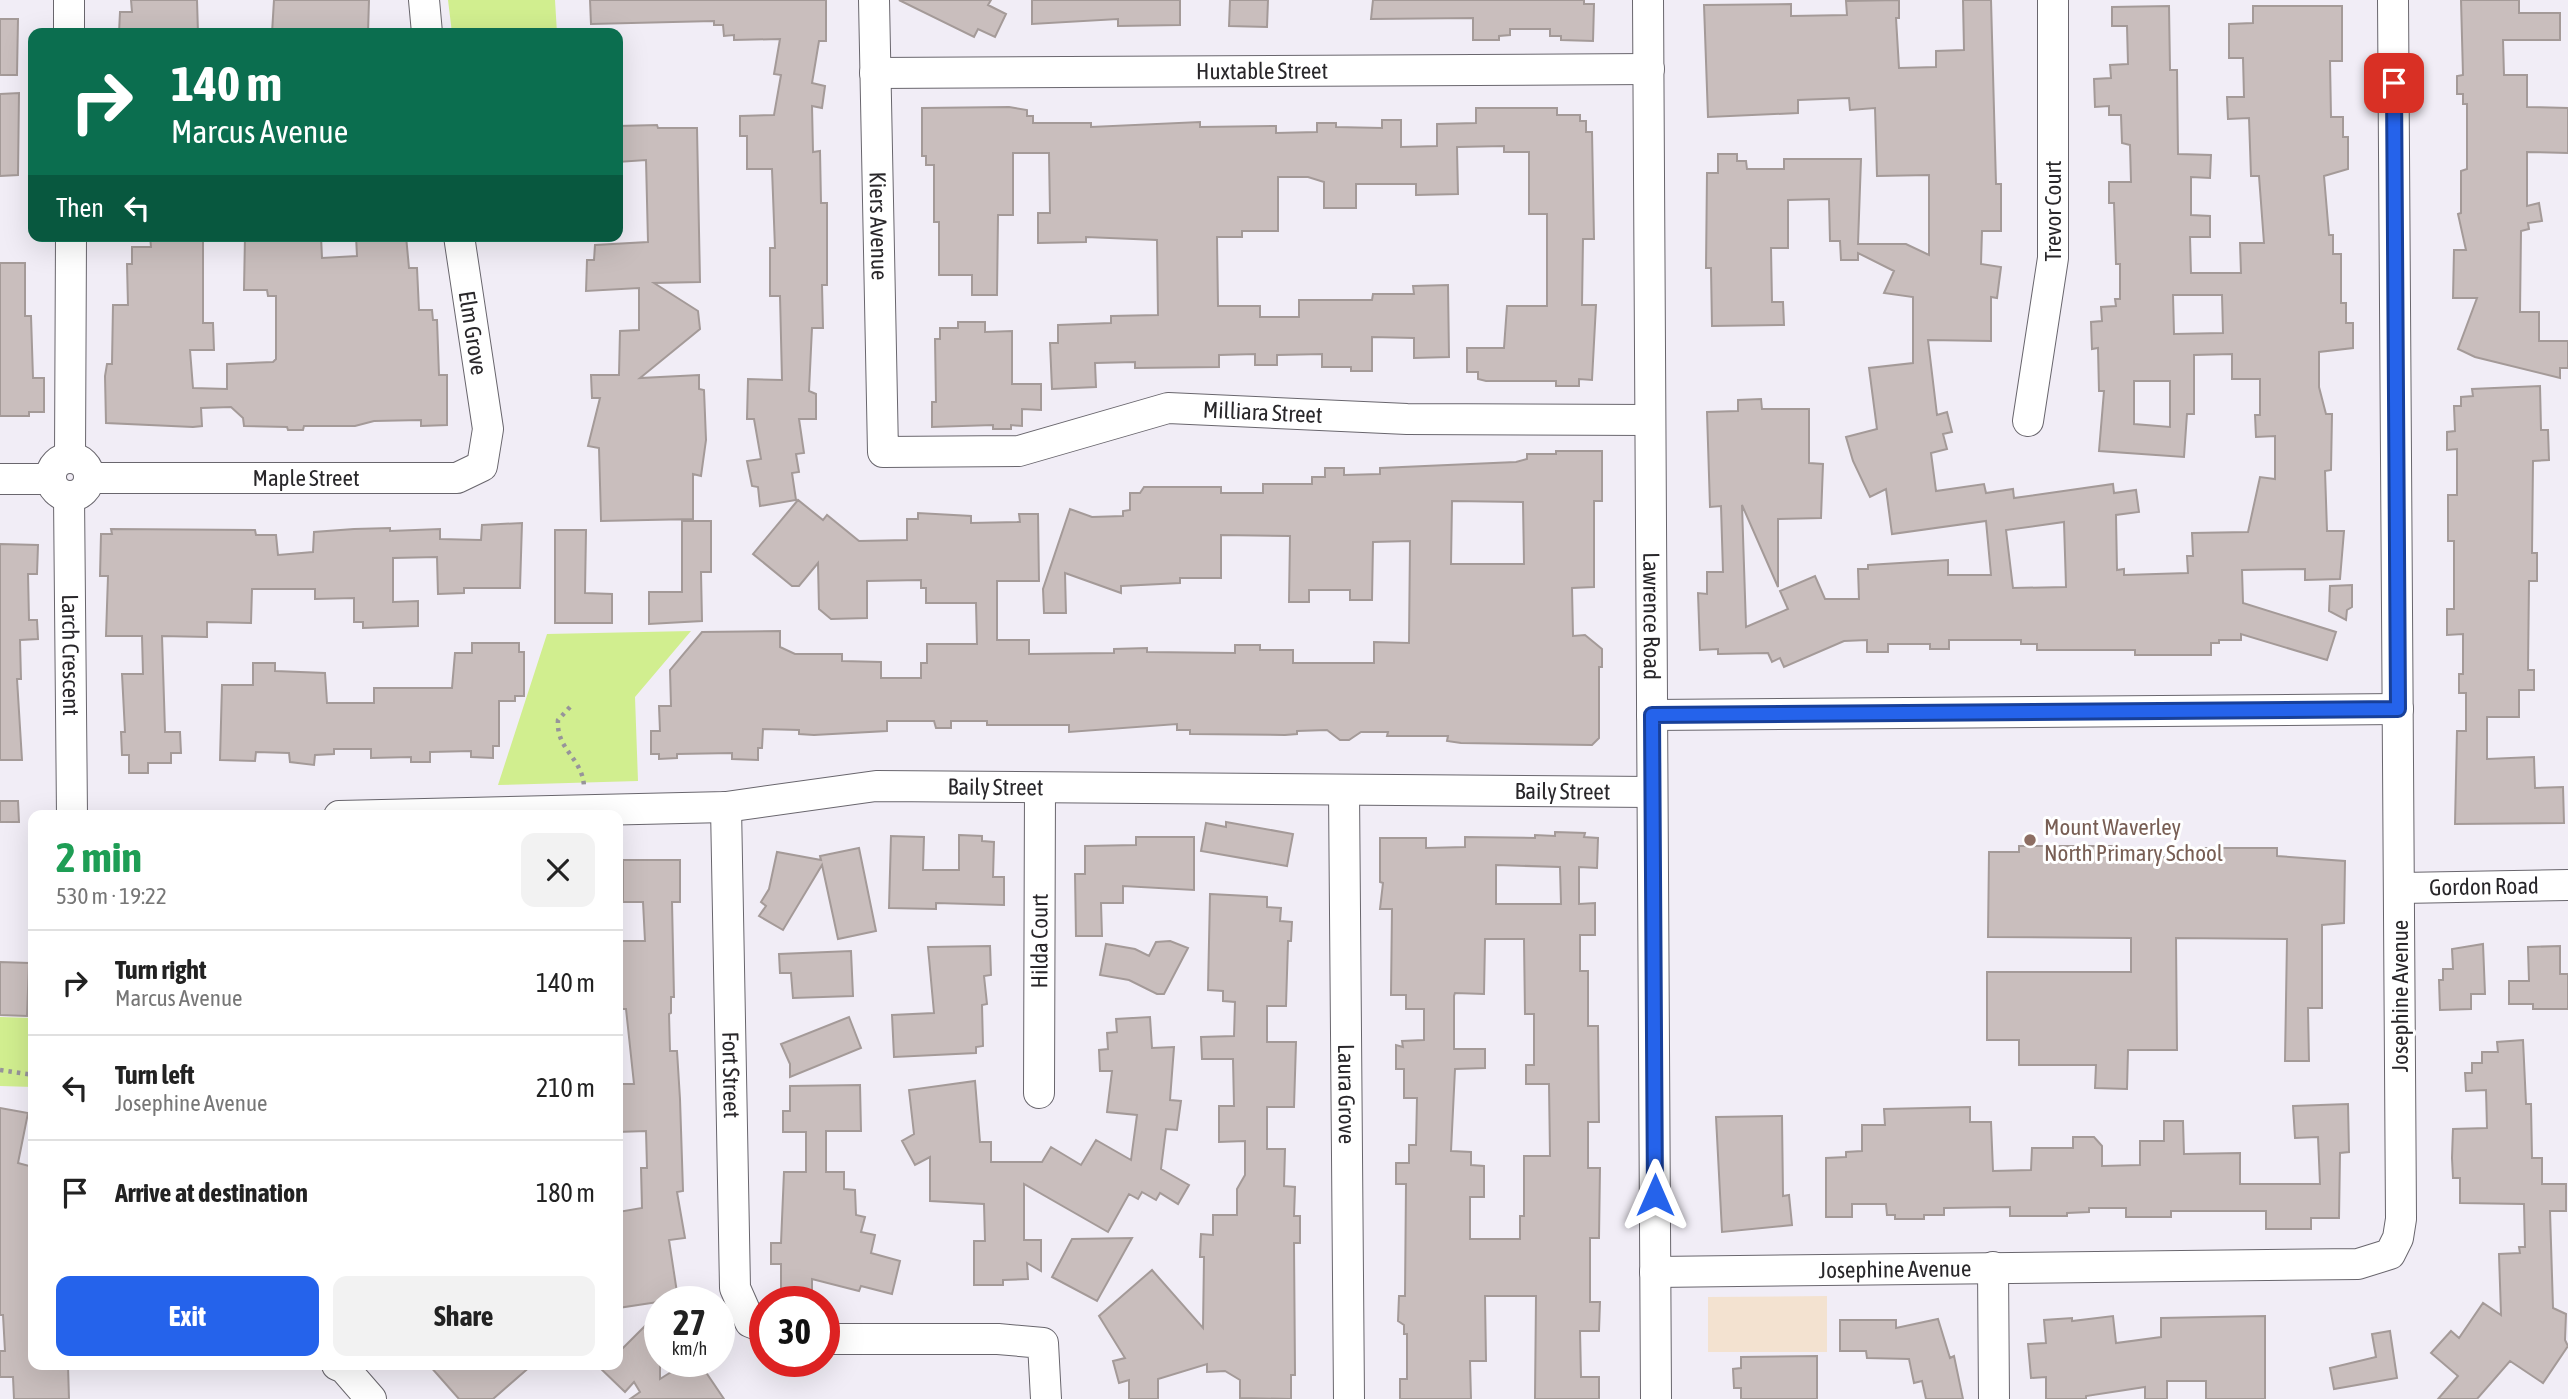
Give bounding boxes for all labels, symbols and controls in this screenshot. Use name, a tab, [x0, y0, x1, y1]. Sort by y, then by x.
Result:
pin	[2364, 53, 2424, 113]
text: 140 m	[171, 55, 282, 111]
icon: right	[56, 56, 147, 147]
street label: Huxtable Street	[1196, 58, 1328, 84]
icon: arrive	[2375, 64, 2413, 102]
text: Marcus Avenue	[171, 113, 348, 150]
street label: Trevor Court	[2040, 160, 2066, 262]
street label: Kiers Avenue	[864, 171, 893, 281]
icon: left	[118, 189, 156, 227]
text: Then	[56, 193, 104, 223]
street label: Elm Grove	[454, 289, 492, 377]
street label: Milliara Street	[1202, 397, 1323, 428]
street label: Maple Street	[252, 465, 360, 491]
street label: Lawrence Road	[1638, 552, 1665, 680]
street label: Larch Crescent	[57, 594, 84, 716]
street label: Baily Street	[947, 774, 1043, 800]
street label: Baily Street	[1514, 778, 1610, 805]
place label: Mount Waverley North Primary School	[2044, 814, 2223, 866]
marker: Mount Waverley North Primary School	[2022, 832, 2038, 848]
text: 2 min	[56, 833, 142, 881]
button: close	[521, 833, 595, 907]
street label: Gordon Road	[2429, 873, 2539, 900]
text: 530 m · 19:22	[56, 883, 167, 909]
street label: Hilda Court	[1026, 894, 1053, 988]
street label: Josephine Avenue	[2387, 920, 2413, 1072]
text: Turn right	[115, 955, 206, 985]
icon: right	[56, 964, 94, 1002]
text: 140 m	[536, 968, 595, 998]
text: Marcus Avenue	[115, 985, 242, 1011]
street label: Fort Street	[717, 1031, 745, 1118]
street label: Laura Grove	[1333, 1044, 1360, 1144]
text: Turn left	[115, 1060, 195, 1090]
icon: left	[56, 1069, 94, 1107]
text: 210 m	[536, 1073, 595, 1103]
text: Josephine Avenue	[115, 1090, 268, 1116]
position arrow	[1618, 1158, 1692, 1232]
icon: arrive	[56, 1174, 94, 1212]
text: Arrive at destination	[115, 1178, 308, 1208]
text: 180 m	[536, 1178, 595, 1208]
street label: Josephine Avenue	[1819, 1255, 1971, 1283]
button: Exit	[56, 1276, 319, 1356]
button: Share	[333, 1276, 595, 1356]
speed limit sign: 30	[749, 1286, 840, 1377]
text: 27	[673, 1302, 706, 1342]
text: km/h	[672, 1338, 707, 1359]

